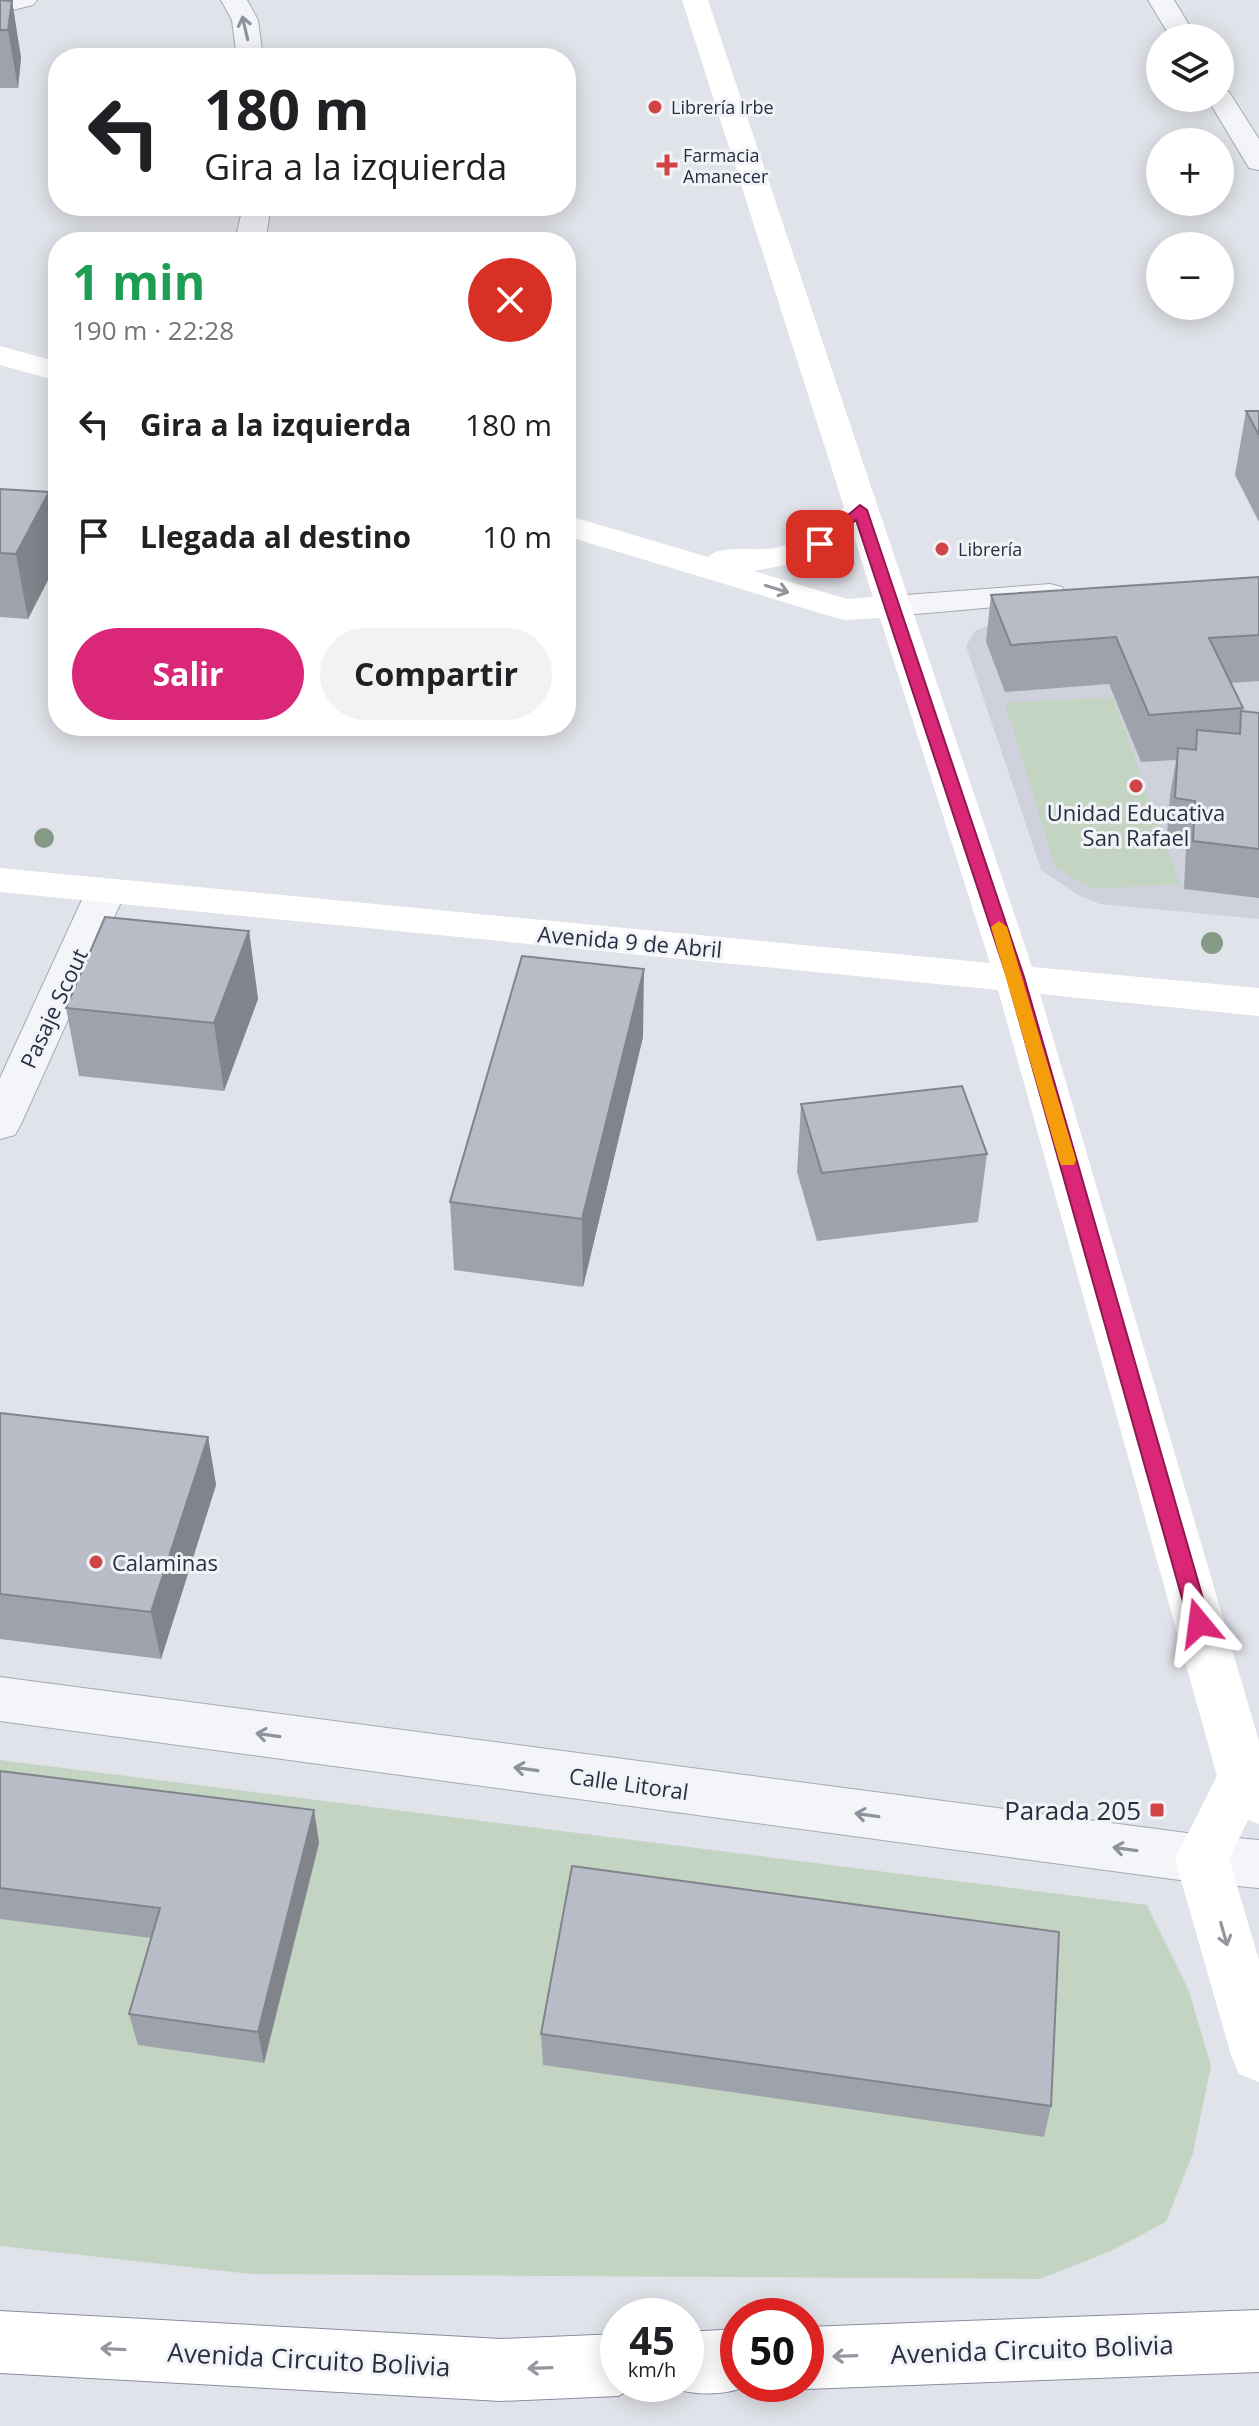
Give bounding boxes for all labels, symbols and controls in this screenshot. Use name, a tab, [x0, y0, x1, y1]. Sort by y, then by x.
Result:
one-way arrow	[237, 15, 252, 41]
map controls	[1146, 24, 1234, 320]
button: layers	[1146, 24, 1234, 112]
text: 180 m	[204, 70, 370, 146]
icon: left	[72, 80, 176, 184]
place label: Librería Irbe	[671, 95, 774, 119]
marker: Librería Irbe	[646, 98, 664, 116]
button: +	[1146, 128, 1234, 216]
text: Gira a la izquierda	[204, 142, 507, 191]
place label: Farmacia Amanecer	[683, 143, 769, 188]
marker: Farmacia Amanecer	[658, 156, 676, 174]
button: −	[1146, 232, 1234, 320]
text: 1 min	[72, 249, 205, 314]
button: close	[468, 258, 552, 342]
text: 190 m · 22:28	[72, 312, 234, 348]
icon: left	[72, 402, 116, 446]
text: Gira a la izquierda	[140, 404, 412, 445]
text: 180 m	[465, 404, 552, 445]
pin	[786, 510, 854, 578]
icon: arrive	[72, 514, 116, 558]
text: Llegada al destino	[140, 516, 411, 557]
text: 10 m	[482, 516, 552, 557]
icon: arrive	[798, 522, 842, 566]
place label: Librería	[958, 537, 1022, 561]
marker: Librería	[933, 540, 951, 558]
one-way arrow	[764, 582, 790, 597]
button: Salir	[72, 628, 304, 720]
button: Compartir	[320, 628, 552, 720]
marker: Unidad Educativa San Rafael	[1127, 777, 1145, 795]
place label: Unidad Educativa San Rafael	[1047, 797, 1225, 852]
street label: Avenida 9 de Abril	[537, 918, 723, 964]
street label: Pasaje Scout	[12, 943, 94, 1073]
place label: Calaminas	[112, 1547, 218, 1577]
marker: Calaminas	[87, 1553, 105, 1571]
position arrow	[1157, 1581, 1241, 1665]
one-way arrow	[256, 1727, 281, 1742]
street label: Calle Litoral	[567, 1760, 691, 1806]
one-way arrow	[514, 1761, 539, 1776]
place label: Parada 205	[1004, 1792, 1141, 1828]
marker: Parada 205	[1148, 1801, 1166, 1819]
one-way arrow	[854, 1807, 881, 1822]
one-way arrow	[1112, 1841, 1138, 1856]
one-way arrow	[1217, 1921, 1232, 1947]
speed limit sign: 50	[720, 2298, 824, 2402]
text: 45	[629, 2312, 675, 2367]
street label: Avenida Circuito Bolivia	[890, 2326, 1174, 2372]
street label: Avenida Circuito Bolivia	[167, 2334, 451, 2384]
one-way arrow	[100, 2341, 127, 2356]
one-way arrow	[832, 2349, 859, 2364]
text: km/h	[628, 2356, 676, 2383]
one-way arrow	[527, 2361, 554, 2376]

